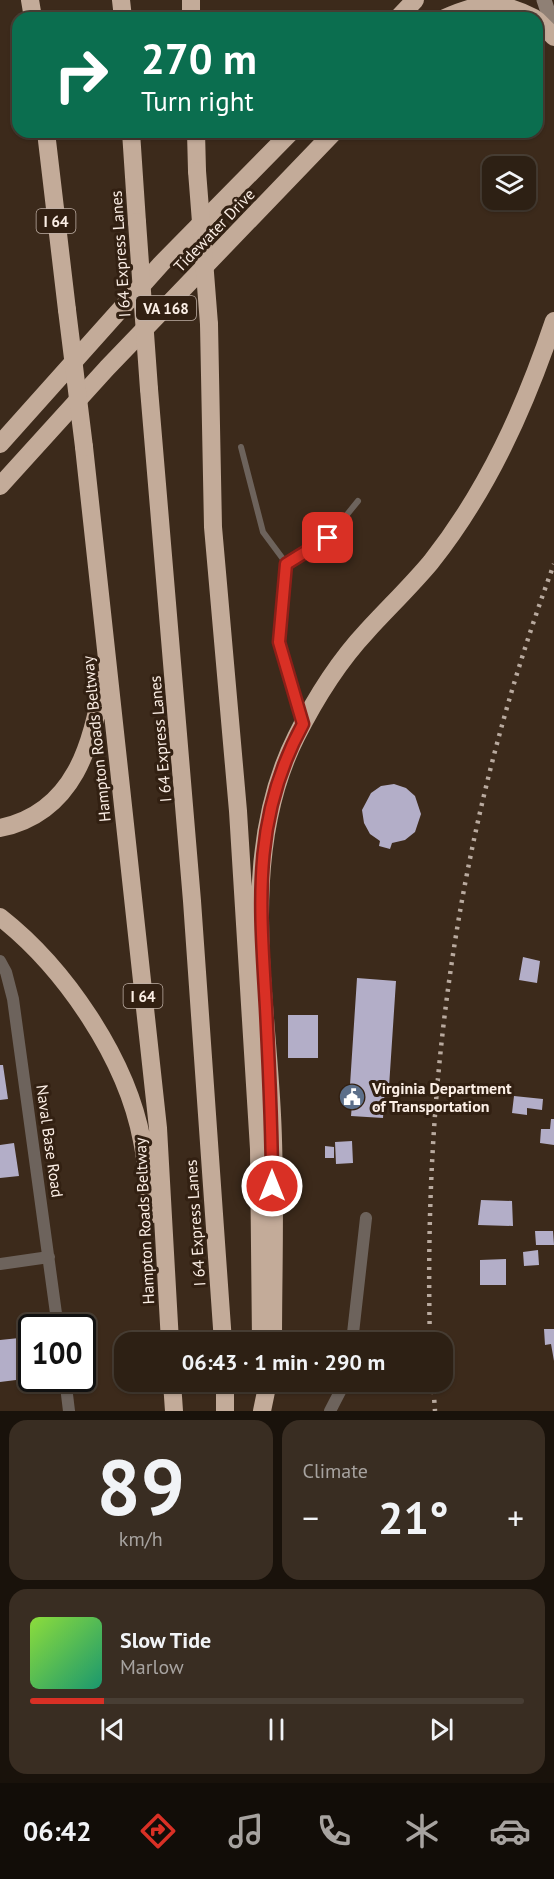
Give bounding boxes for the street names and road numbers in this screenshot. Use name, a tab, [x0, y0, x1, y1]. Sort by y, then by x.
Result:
street label: Tidewater Drive	[169, 184, 259, 276]
street label: I 64 Express Lanes	[106, 190, 134, 318]
road number: I 64	[36, 209, 76, 233]
road number: VA 168	[136, 296, 196, 320]
street label: Hampton Roads Beltway	[77, 654, 115, 823]
street label: I 64 Express Lanes	[144, 675, 175, 803]
road number: I 64	[124, 984, 162, 1008]
street label: Naval Base Road	[32, 1083, 68, 1199]
street label: Hampton Roads Beltway	[130, 1137, 158, 1305]
street label: I 64 Express Lanes	[181, 1159, 209, 1287]

